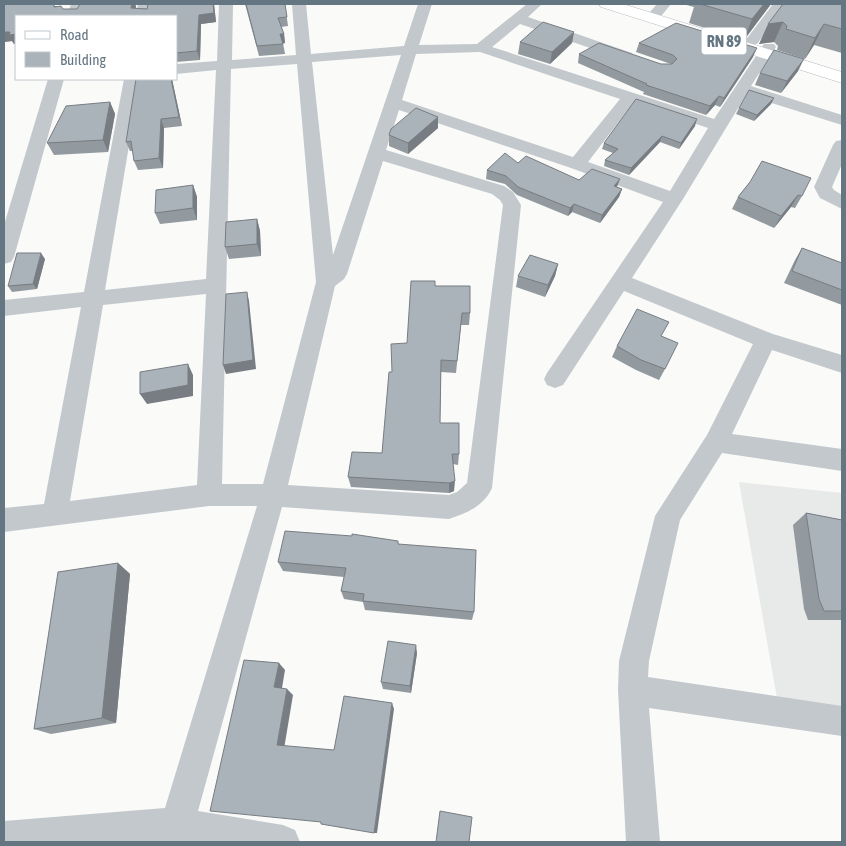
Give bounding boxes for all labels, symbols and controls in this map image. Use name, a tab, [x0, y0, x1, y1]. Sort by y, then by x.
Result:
legend	[15, 15, 178, 80]
text: Road	[60, 26, 89, 43]
road number: RN 89	[702, 27, 746, 54]
text: Building	[60, 51, 106, 68]

